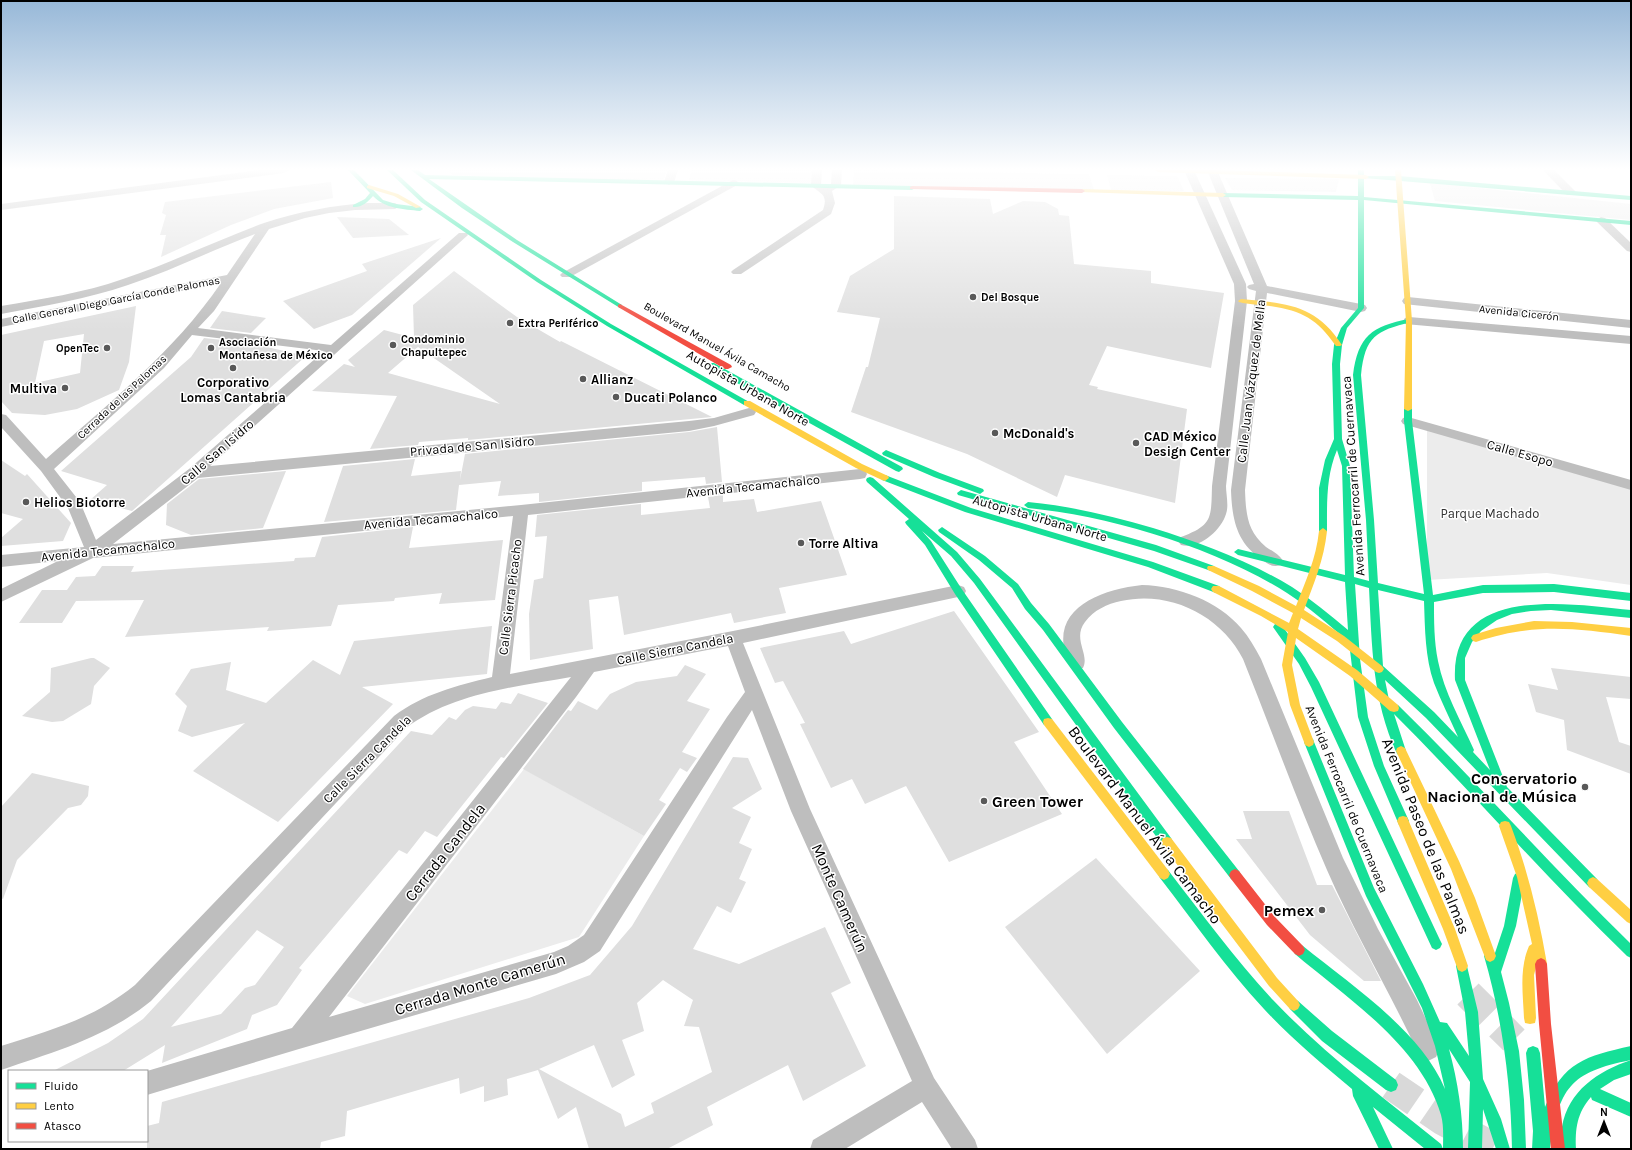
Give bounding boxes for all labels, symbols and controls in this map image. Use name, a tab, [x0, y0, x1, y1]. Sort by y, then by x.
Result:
street label: Calle General Diego García Conde Palomas	[11, 273, 221, 327]
place label: Del Bosque	[981, 291, 1039, 304]
marker: Del Bosque	[968, 292, 978, 302]
street label: Boulevard Manuel Ávila Camacho	[641, 298, 794, 394]
street label: Calle Juan Vázquez de Mella	[1234, 298, 1269, 464]
street label: Avenida Cicerón	[1478, 302, 1560, 324]
place label: Extra Periférico	[518, 317, 598, 330]
marker: Extra Periférico	[505, 318, 515, 328]
place label: Condominio Chapultepec	[401, 333, 467, 359]
place label: Asociación Montañesa de México	[219, 336, 333, 362]
marker: Condominio Chapultepec	[388, 340, 398, 350]
place label: OpenTec	[56, 342, 99, 355]
marker: OpenTec	[102, 343, 112, 353]
marker: Asociación Montañesa de México	[206, 343, 216, 353]
street label: Autopista Urbana Norte	[684, 347, 812, 429]
street label: Cerrada de las Palomas	[75, 352, 169, 442]
marker: Corporativo Lomas Cantabria	[228, 363, 238, 373]
place label: Allianz	[591, 372, 633, 387]
marker: Allianz	[578, 374, 588, 384]
place label: Corporativo Lomas Cantabria	[180, 375, 286, 405]
street label: Avenida Ferrocarril de Cuernavaca	[1339, 375, 1367, 577]
place label: Multiva	[10, 381, 57, 396]
marker: Multiva	[60, 383, 70, 393]
place label: Ducati Polanco	[624, 390, 717, 405]
marker: Ducati Polanco	[611, 392, 621, 402]
street label: Calle San Isidro	[177, 416, 257, 488]
place label: McDonald's	[1003, 426, 1075, 441]
marker: McDonald's	[990, 428, 1000, 438]
place label: CAD México Design Center	[1144, 429, 1231, 459]
street label: Privada de San Isidro	[409, 433, 535, 459]
street label: Calle Esopo	[1485, 436, 1555, 470]
marker: CAD México Design Center	[1131, 438, 1141, 448]
street label: Avenida Tecamachalco	[685, 472, 821, 500]
street label: Autopista Urbana Norte	[971, 492, 1109, 544]
place label: Helios Biotorre	[34, 495, 126, 510]
marker: Helios Biotorre	[21, 497, 31, 507]
street label: Avenida Tecamachalco	[363, 506, 499, 532]
park label: Parque Machado	[1441, 506, 1539, 522]
street label: Avenida Tecamachalco	[40, 536, 176, 564]
place label: Torre Altiva	[809, 536, 878, 551]
street label: Calle Sierra Picacho	[495, 538, 525, 656]
marker: Torre Altiva	[796, 538, 806, 548]
street label: Calle Sierra Candela	[615, 630, 735, 668]
street label: Avenida Ferrocarril de Cuernavaca	[1302, 703, 1392, 895]
street label: Calle Sierra Candela	[320, 712, 414, 806]
street label: Boulevard Manuel Ávila Camacho	[1064, 722, 1226, 928]
street label: Avenida Paseo de las Palmas	[1378, 735, 1474, 937]
place label: Conservatorio Nacional de Música	[1427, 769, 1577, 806]
marker: Conservatorio Nacional de Música	[1580, 782, 1590, 792]
place label: Green Tower	[992, 792, 1084, 811]
marker: Green Tower	[979, 796, 989, 806]
street label: Cerrada Candela	[401, 799, 489, 905]
street label: Monte Camerún	[808, 841, 872, 955]
place label: Pemex	[1264, 901, 1314, 920]
marker: Pemex	[1317, 905, 1327, 915]
street label: Cerrada Monte Camerún	[392, 949, 568, 1019]
legend	[8, 1070, 148, 1142]
text: Fluido	[44, 1079, 78, 1093]
text: Lento	[44, 1099, 74, 1113]
north arrow	[1584, 1102, 1624, 1142]
text: N	[1600, 1106, 1608, 1119]
text: Atasco	[44, 1119, 81, 1133]

